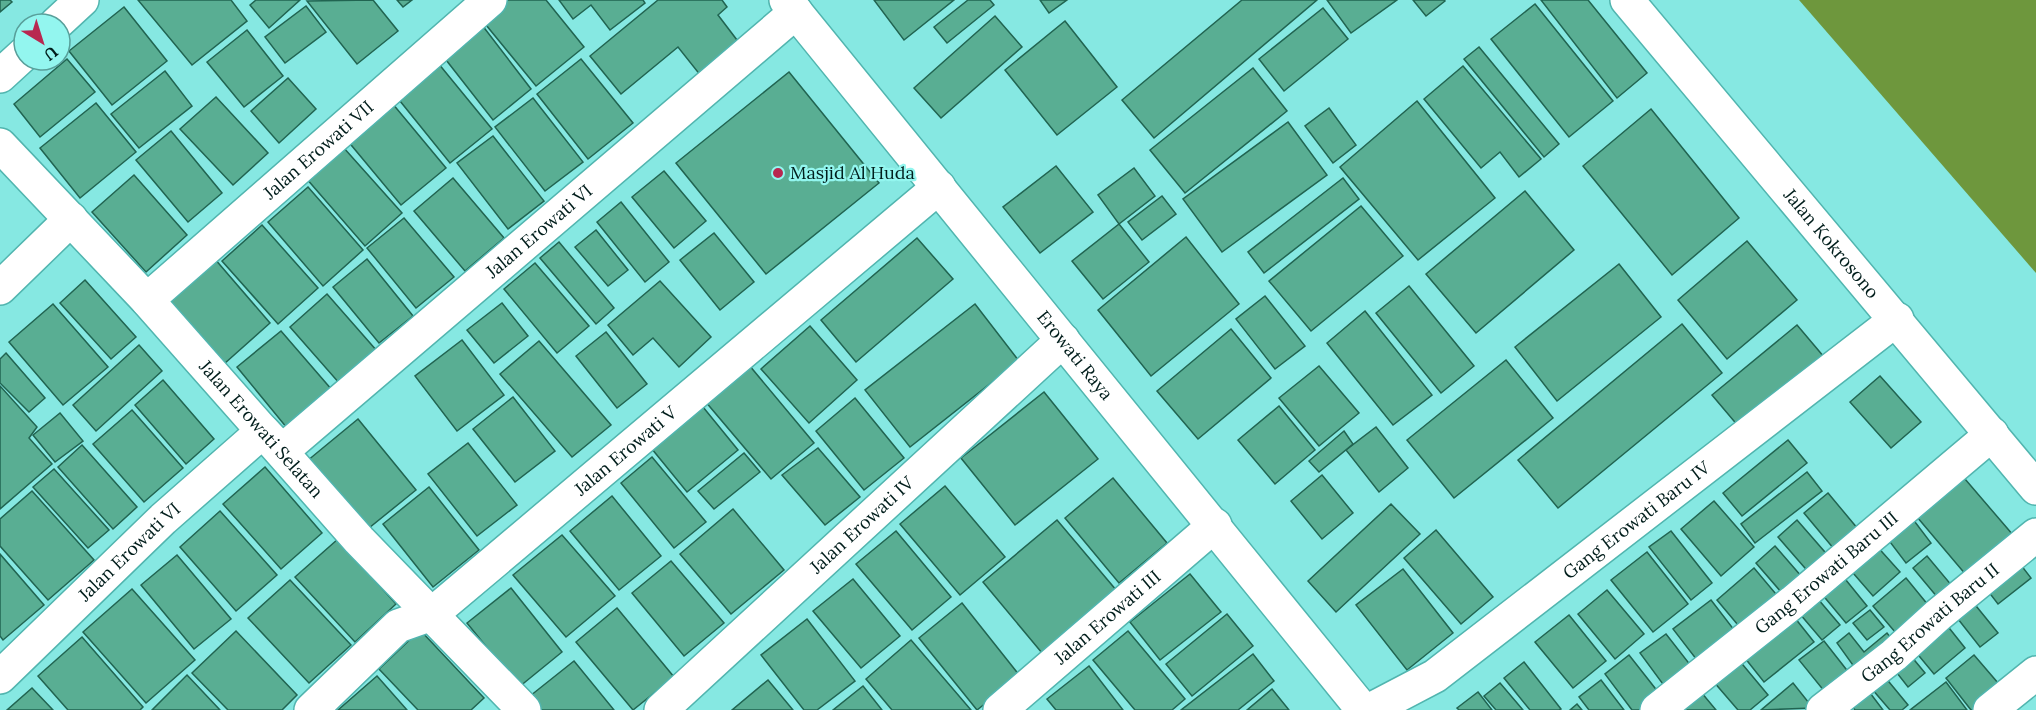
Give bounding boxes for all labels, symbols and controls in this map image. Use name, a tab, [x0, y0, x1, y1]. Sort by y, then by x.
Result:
north arrow	[12, 12, 72, 72]
text: U	[40, 42, 62, 65]
street label: Jalan Erowati VII	[258, 95, 378, 205]
place label: Masjid Al Huda	[790, 161, 915, 184]
marker: Masjid Al Huda	[771, 166, 785, 180]
street label: Jalan Erowati VI	[480, 179, 597, 284]
street label: Jalan Kokrosono	[1778, 183, 1884, 303]
street label: Erowati Raya	[1032, 306, 1118, 405]
street label: Jalan Erowati Selatan	[194, 354, 329, 503]
street label: Jalan Erowati V	[569, 400, 682, 501]
street label: Gang Erowati Baru IV	[1558, 455, 1715, 584]
street label: Jalan Erowati IV	[804, 470, 919, 579]
street label: Jalan Erowati VI	[72, 497, 185, 607]
street label: Gang Erowati Baru III	[1750, 506, 1903, 639]
street label: Gang Erowati Baru II	[1856, 558, 2004, 687]
street label: Jalan Erowati III	[1049, 565, 1165, 670]

